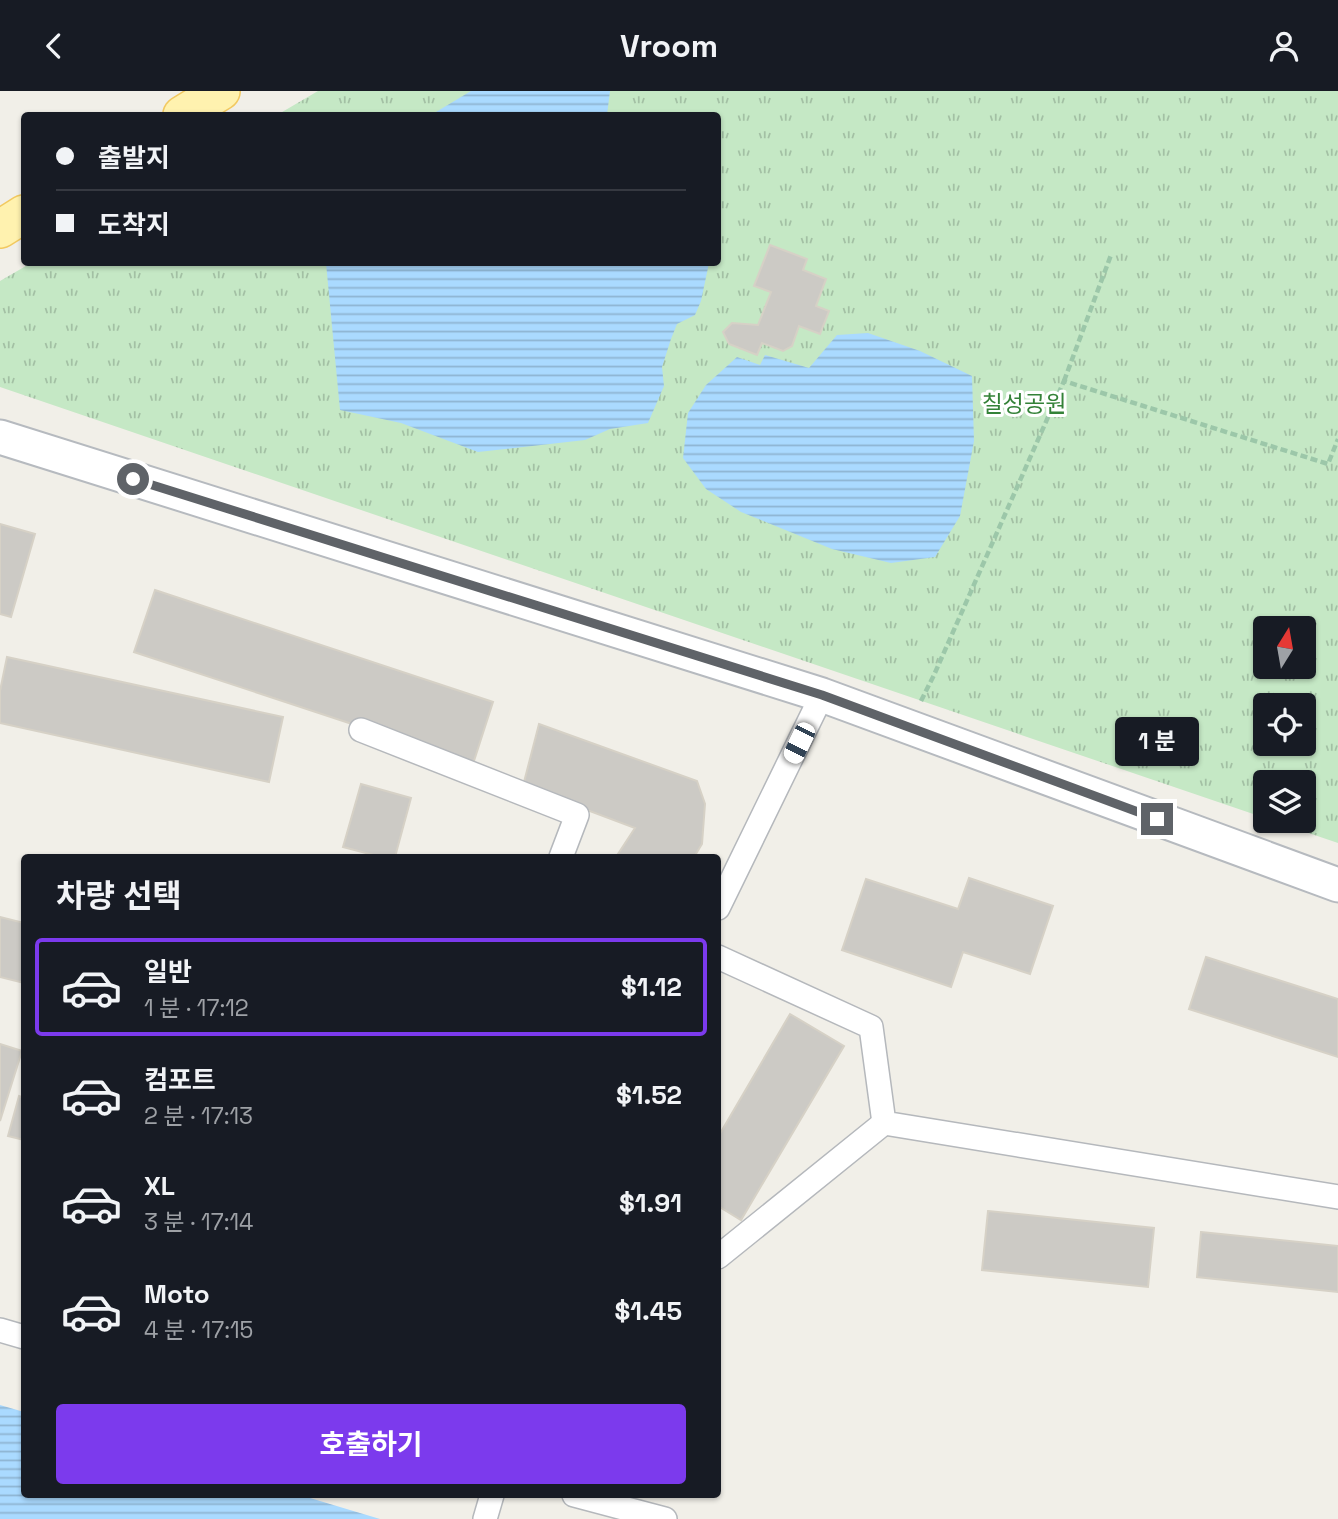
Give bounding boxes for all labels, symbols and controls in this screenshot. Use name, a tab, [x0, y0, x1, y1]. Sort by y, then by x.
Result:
text: Vroom	[620, 26, 718, 66]
icon: back	[35, 27, 73, 65]
icon: person	[1265, 27, 1303, 65]
text: 출발지	[98, 141, 170, 175]
text: 도착지	[98, 208, 170, 242]
park label: 칠성공원	[982, 389, 1066, 419]
route start	[117, 463, 149, 495]
north arrow	[1253, 616, 1316, 679]
map controls	[1253, 616, 1316, 833]
button: locate	[1253, 693, 1316, 756]
callout: 1 분	[1115, 717, 1199, 767]
car	[781, 720, 818, 766]
text: 1 분	[1138, 726, 1176, 756]
button: layers	[1253, 770, 1316, 833]
route end	[1141, 803, 1173, 835]
text: 차량 선택	[56, 876, 182, 916]
text: 일반	[144, 955, 192, 989]
icon: car	[60, 956, 123, 1019]
text: $1.12	[621, 970, 682, 1004]
text: 1 분 · 17:12	[144, 993, 249, 1023]
text: 컴포트	[144, 1063, 216, 1097]
icon: car	[60, 1064, 123, 1127]
text: $1.52	[616, 1078, 682, 1112]
text: 2 분 · 17:13	[144, 1101, 253, 1131]
text: XL	[144, 1169, 175, 1203]
icon: car	[60, 1172, 123, 1235]
text: $1.91	[619, 1186, 682, 1220]
text: 3 분 · 17:14	[144, 1207, 253, 1237]
text: Moto	[144, 1277, 210, 1311]
icon: car	[60, 1280, 123, 1343]
text: $1.45	[615, 1294, 682, 1328]
text: 4 분 · 17:15	[144, 1315, 253, 1345]
button: 호출하기	[56, 1404, 686, 1484]

